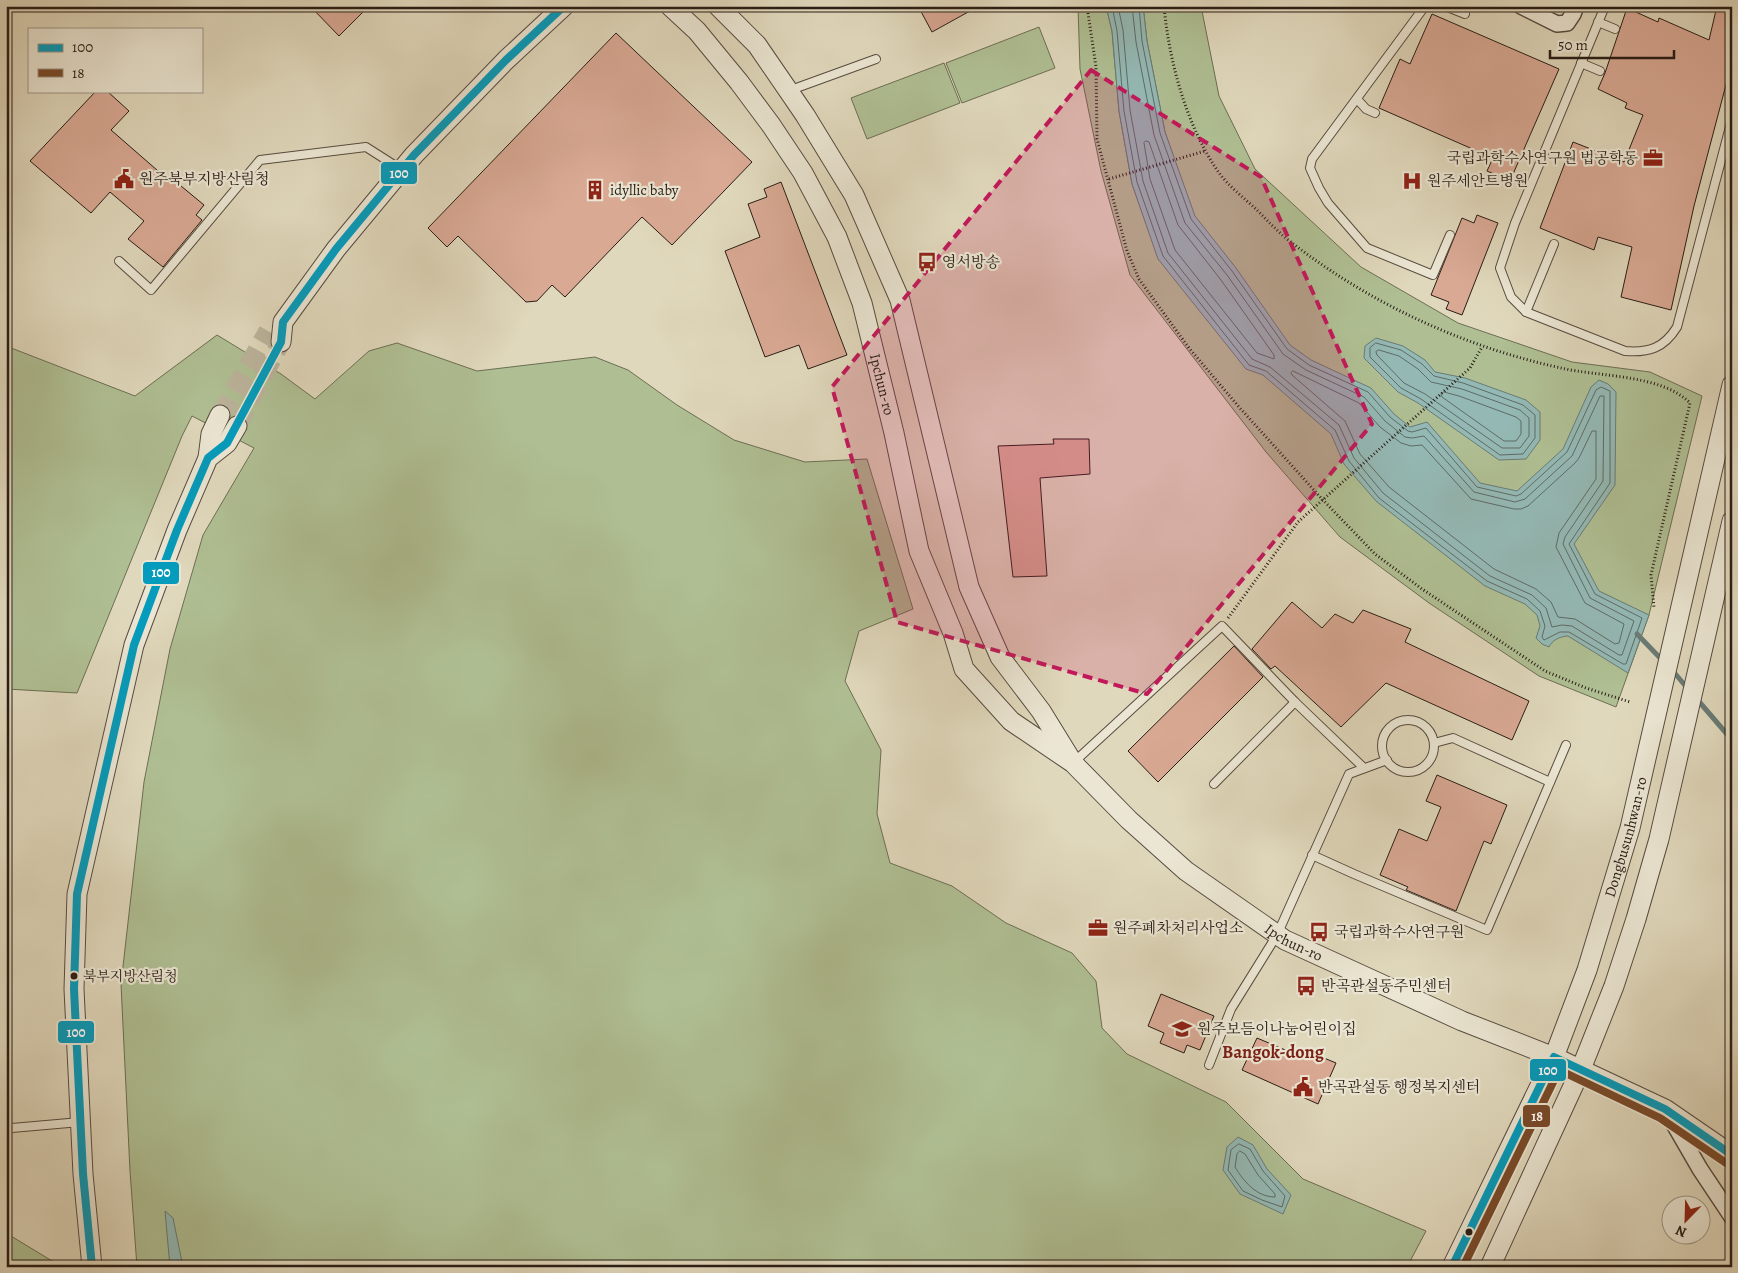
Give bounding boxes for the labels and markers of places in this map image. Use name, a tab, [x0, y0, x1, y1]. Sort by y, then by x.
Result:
office icon: 국립과학수사연구원 법공학동	[1642, 147, 1664, 169]
place label: 국립과학수사연구원 법공학동	[1447, 148, 1639, 168]
public building icon: 원주북부지방산림청	[113, 168, 135, 190]
place label: 원주북부지방산림청	[139, 169, 269, 189]
hospital icon: 원주세안트병원	[1401, 170, 1423, 192]
place label: 원주세안트병원	[1427, 171, 1528, 191]
building icon: idyllic baby	[584, 179, 606, 201]
place label: idyllic baby	[610, 180, 679, 200]
bus stop icon: 영서방송	[916, 251, 938, 273]
place label: 영서방송	[942, 252, 1000, 272]
office icon: 원주폐차처리사업소	[1087, 917, 1109, 939]
place label: 원주폐차처리사업소	[1113, 918, 1244, 938]
bus stop icon: 국립과학수사연구원	[1308, 921, 1330, 943]
place label: 국립과학수사연구원	[1334, 922, 1464, 942]
place label: 북부지방산림청	[83, 967, 178, 986]
marker: 북부지방산림청	[69, 971, 79, 981]
bus stop icon: 반곡관설동주민센터	[1295, 975, 1317, 997]
place label: 반곡관설동주민센터	[1321, 976, 1451, 996]
school or university icon: 원주보듬이나눔어린이집	[1171, 1018, 1193, 1040]
place label: 원주보듬이나눔어린이집	[1197, 1019, 1356, 1039]
public building icon: 반곡관설동 행정복지센터	[1292, 1076, 1314, 1098]
place label: 반곡관설동 행정복지센터	[1318, 1077, 1480, 1097]
unlabelled marker	[1464, 1227, 1474, 1237]

